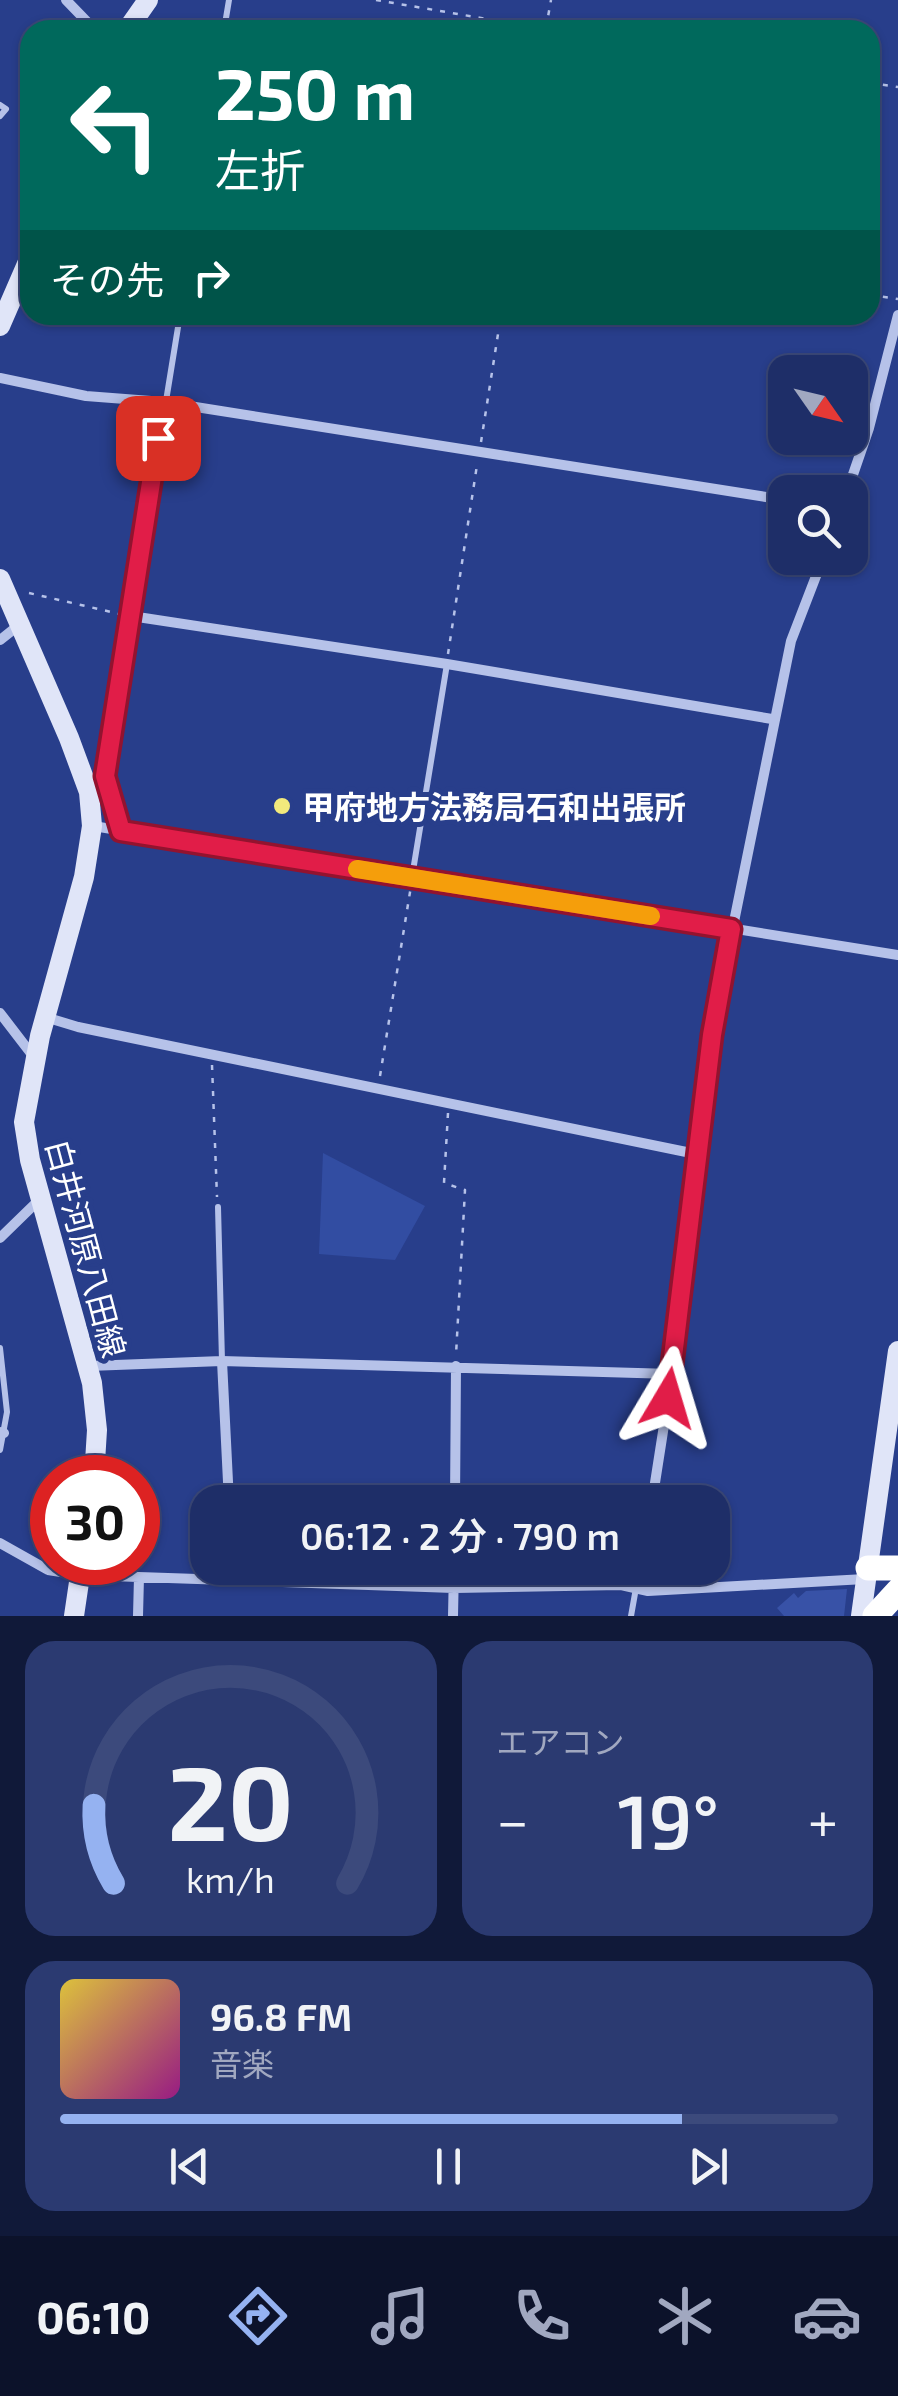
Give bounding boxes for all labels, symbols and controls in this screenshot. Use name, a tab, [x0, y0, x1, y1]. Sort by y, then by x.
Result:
text: 250 m	[215, 50, 415, 134]
icon: left	[50, 60, 180, 190]
text: 左折	[215, 142, 305, 196]
icon: right	[184, 250, 239, 305]
text: その先	[50, 256, 164, 302]
north arrow	[768, 355, 868, 455]
map controls	[768, 355, 868, 575]
pin	[116, 396, 201, 481]
icon: arrive	[131, 411, 186, 466]
button: search	[768, 475, 868, 575]
place label: 甲府地方法務局石和出張所	[302, 787, 686, 825]
marker: 甲府地方法務局石和出張所	[271, 795, 293, 817]
street label: 白井河原八田線	[40, 1135, 134, 1361]
position arrow	[616, 1346, 720, 1450]
speed limit sign: 30	[30, 1455, 160, 1585]
text: 06:12 · 2 分 · 790 m	[300, 1512, 620, 1558]
text: エアコン	[497, 1722, 625, 1760]
text: 20	[168, 1737, 294, 1862]
text: 19°	[617, 1774, 719, 1864]
text: −	[497, 1786, 529, 1852]
text: +	[808, 1786, 838, 1852]
text: km/h	[186, 1857, 275, 1900]
text: 96.8 FM	[210, 1993, 352, 2039]
text: 音楽	[210, 2044, 274, 2082]
icon: previous	[162, 2139, 217, 2194]
icon: pause	[421, 2139, 476, 2194]
icon: next	[681, 2139, 736, 2194]
icon: directions	[223, 2281, 293, 2351]
icon: music	[365, 2281, 435, 2351]
icon: phone	[507, 2281, 577, 2351]
icon: climate	[650, 2281, 720, 2351]
icon: car	[792, 2281, 862, 2351]
text: 06:10	[36, 2289, 150, 2343]

